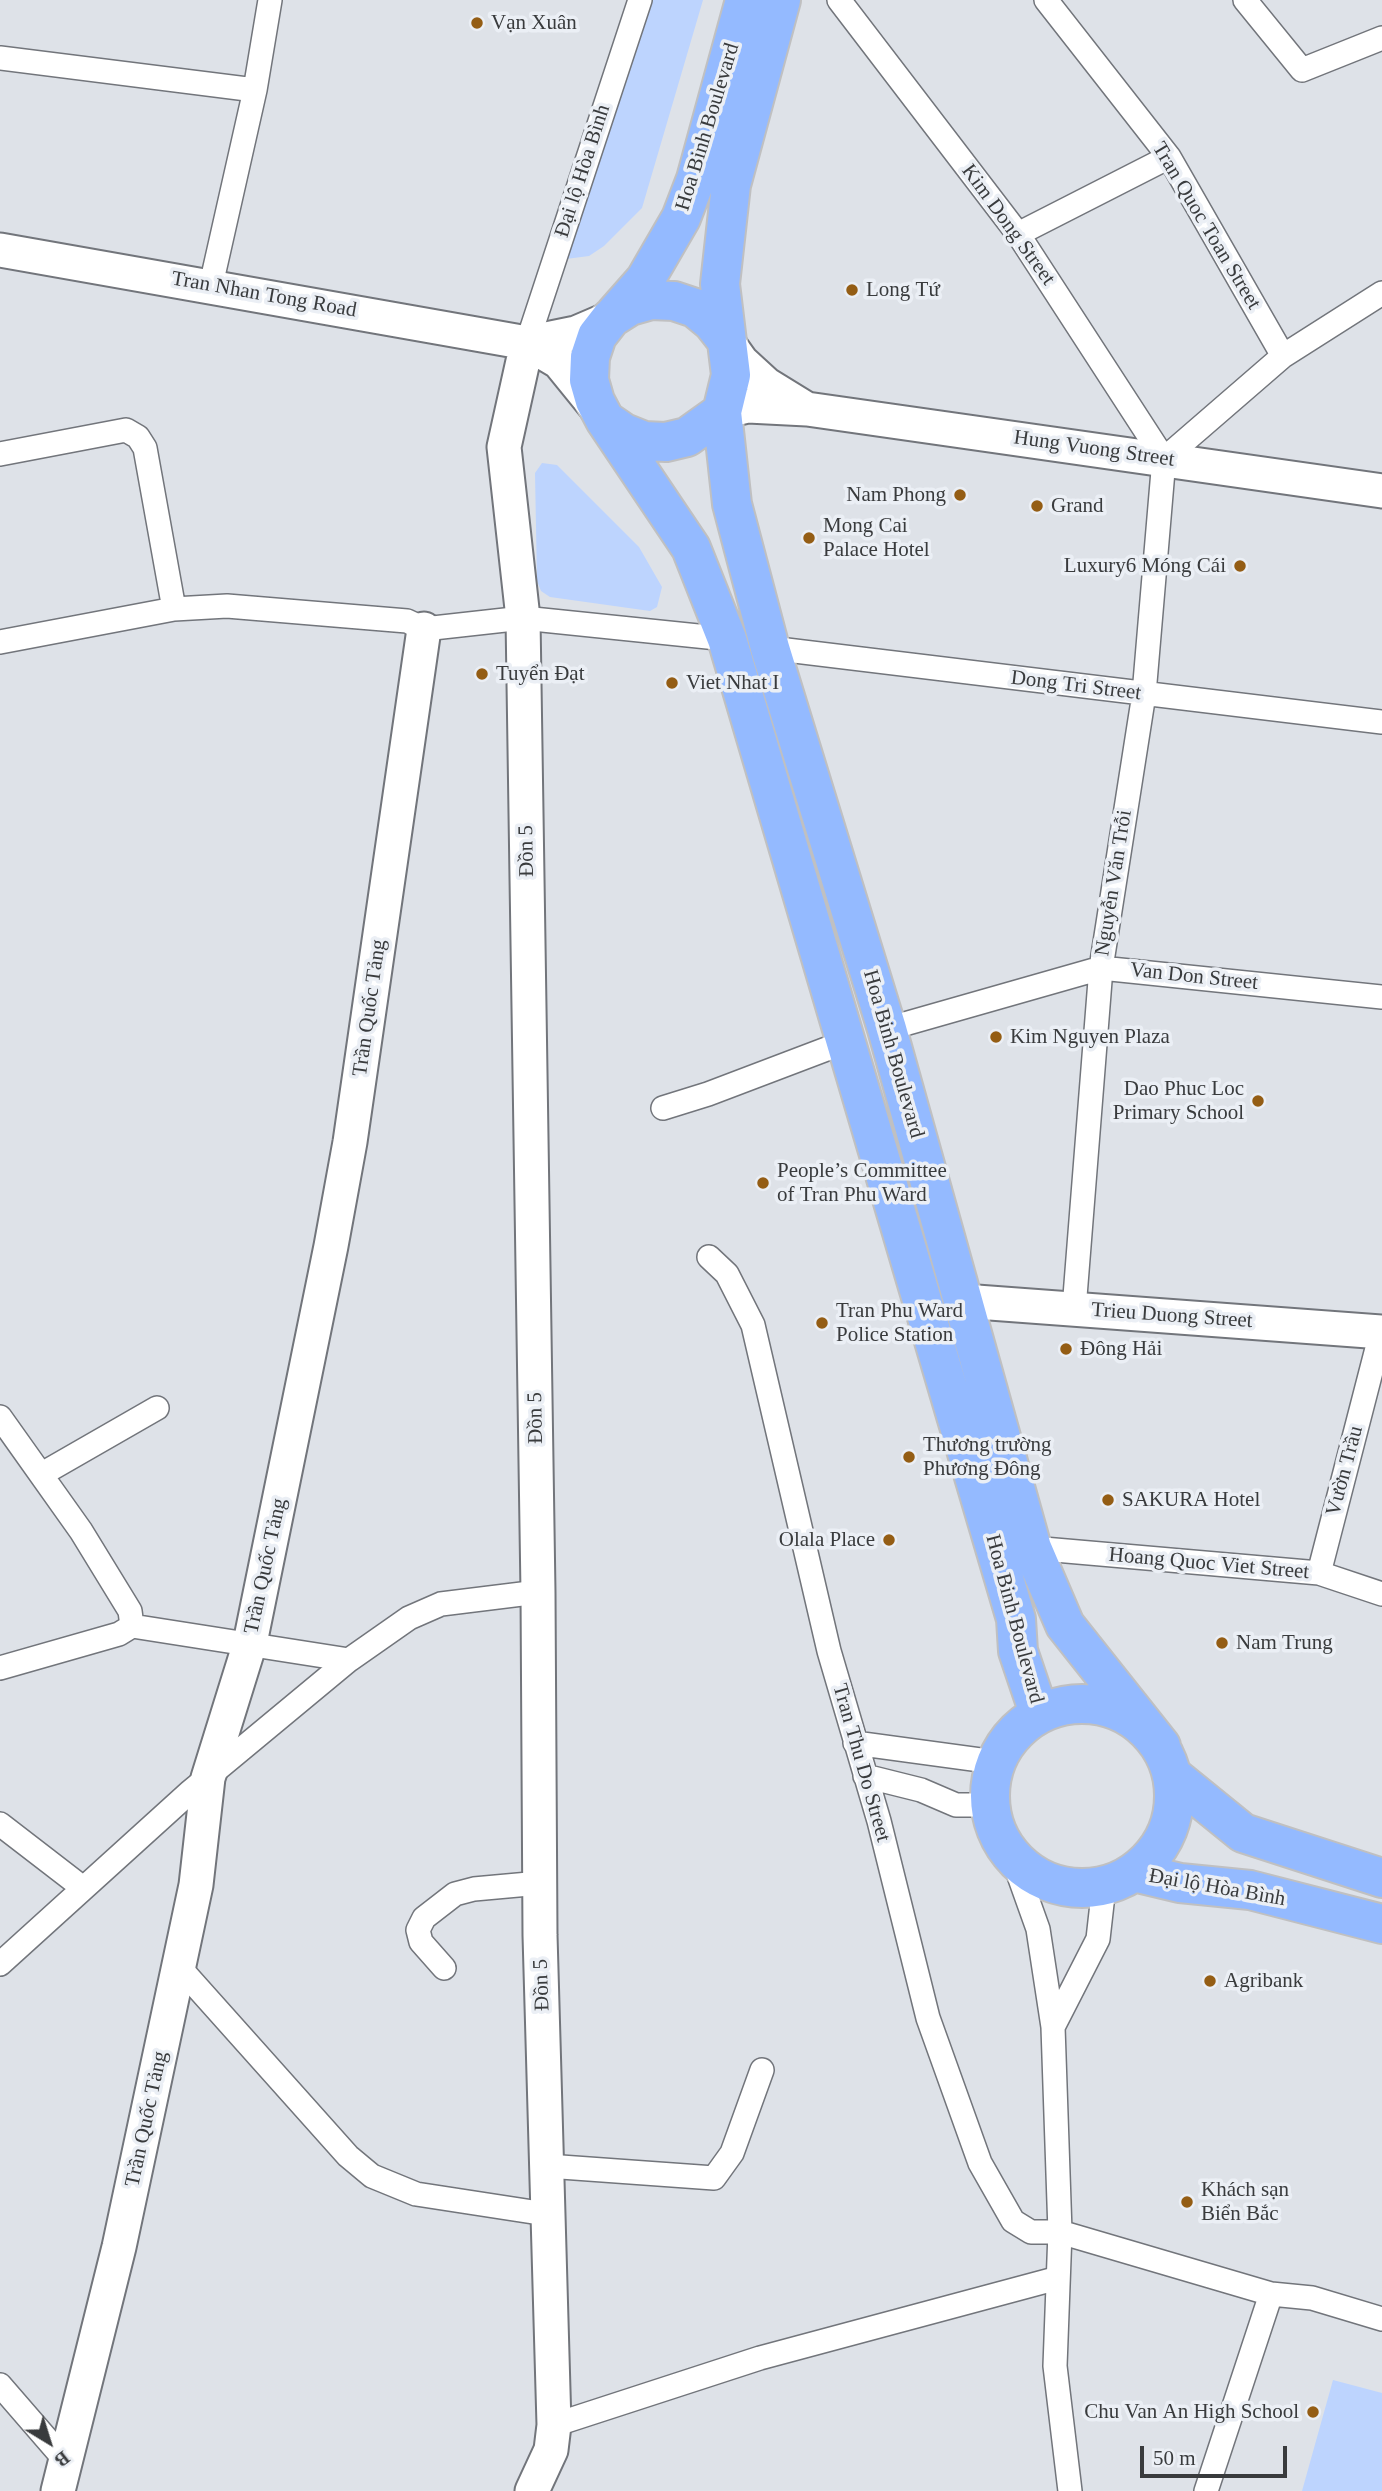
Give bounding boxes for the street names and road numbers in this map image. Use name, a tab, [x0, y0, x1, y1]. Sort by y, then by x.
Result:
street label: Hoa Binh Boulevard	[671, 40, 745, 214]
street label: Đại lộ Hòa Bình	[550, 101, 616, 241]
street label: Tran Quoc Toan Street	[1146, 138, 1266, 314]
street label: Kim Dong Street	[956, 160, 1060, 290]
street label: Tran Nhan Tong Road	[170, 266, 358, 324]
street label: Hung Vuong Street	[1012, 425, 1176, 473]
street label: Dong Tri Street	[1009, 666, 1143, 706]
street label: Nguyễn Văn Trỗi	[1090, 808, 1138, 958]
street label: Đồn 5	[514, 825, 540, 877]
street label: Trần Quốc Tảng	[348, 938, 392, 1078]
street label: Van Don Street	[1129, 958, 1259, 996]
street label: Hoa Binh Boulevard	[857, 967, 929, 1141]
street label: Trieu Duong Street	[1091, 1298, 1253, 1334]
street label: Đồn 5	[523, 1392, 549, 1444]
street label: Vườn Trầu	[1321, 1423, 1369, 1519]
street label: Trần Quốc Tảng	[239, 1496, 293, 1636]
street label: Hoa Binh Boulevard	[979, 1532, 1049, 1706]
street label: Hoang Quoc Viet Street	[1108, 1543, 1310, 1585]
street label: Tran Thu Do Street	[826, 1681, 896, 1845]
street label: Đại lộ Hòa Bình	[1147, 1864, 1287, 1912]
street label: Đồn 5	[529, 1959, 555, 2011]
street label: Trần Quốc Tảng	[120, 2049, 174, 2189]

